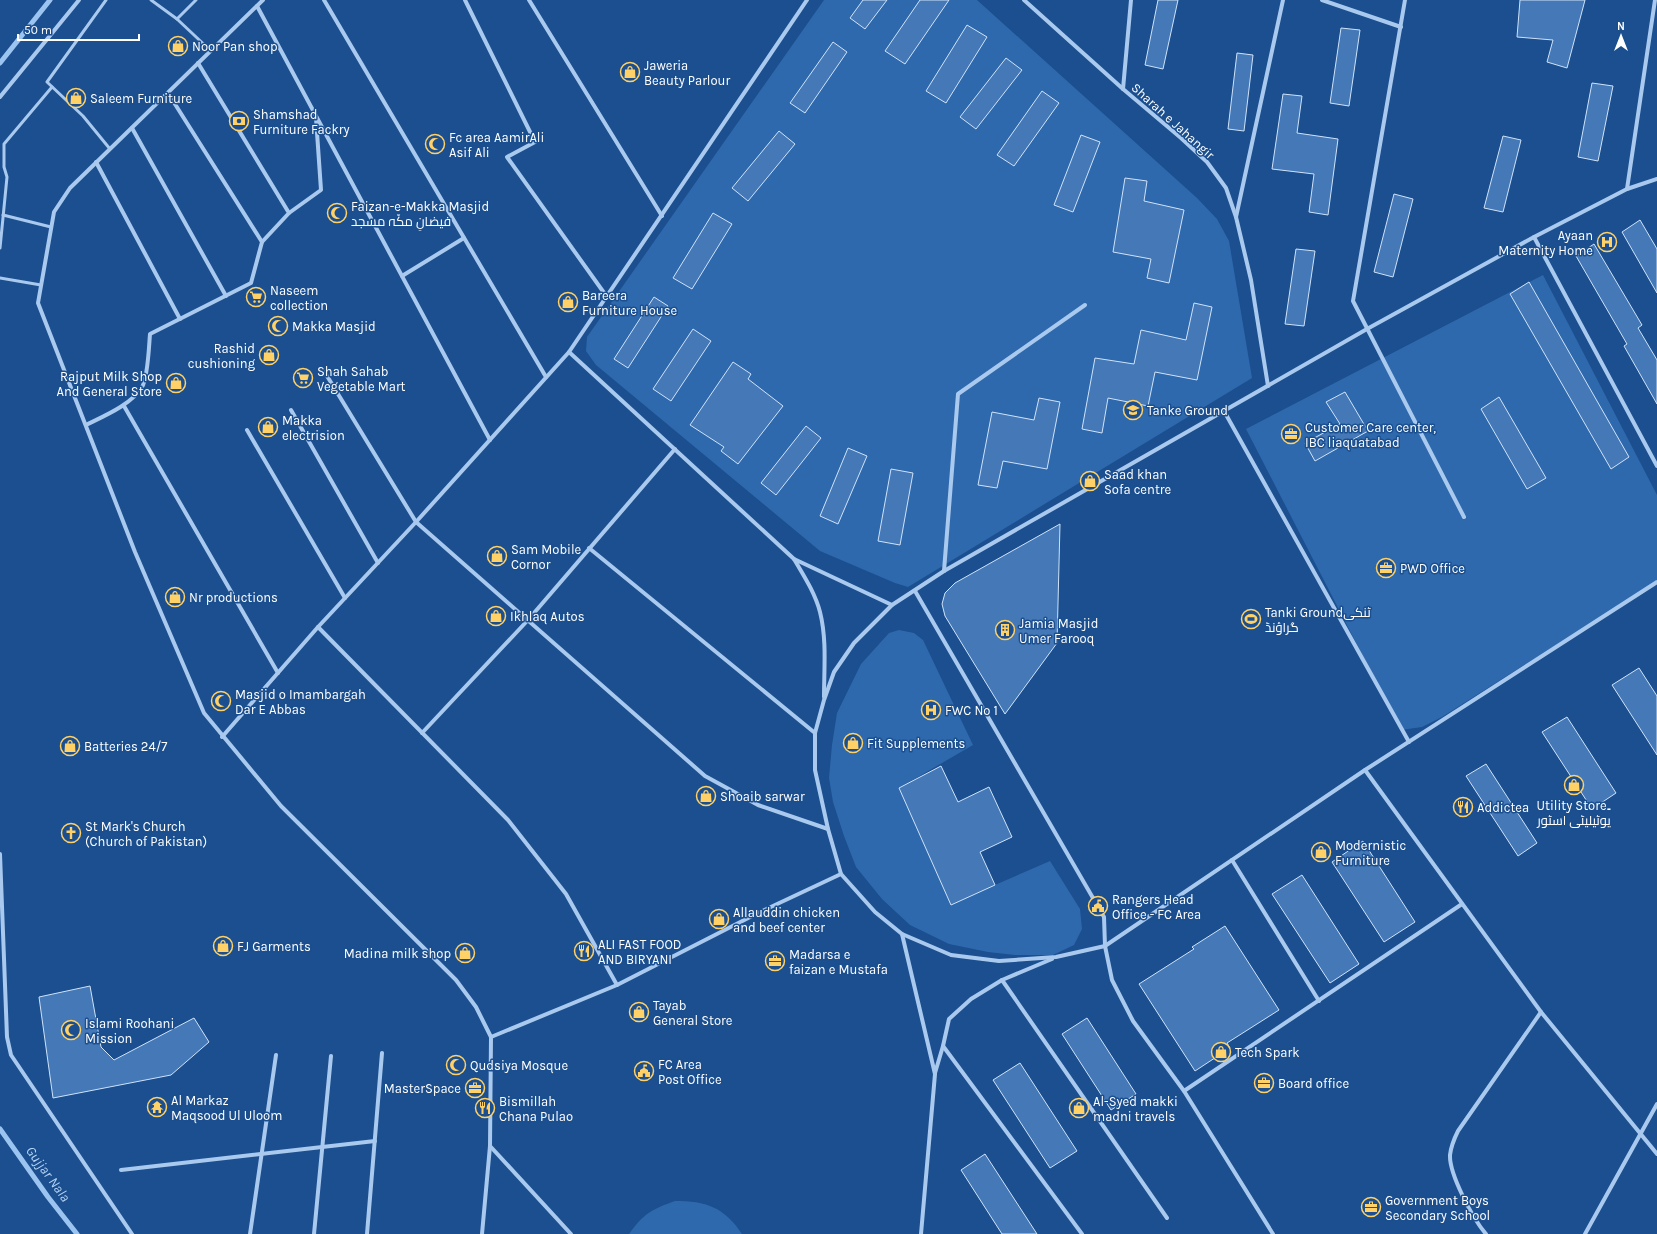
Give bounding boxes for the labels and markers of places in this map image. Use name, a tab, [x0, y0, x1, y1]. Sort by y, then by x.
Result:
shop icon: Noor Pan shop	[167, 35, 189, 57]
place label: Noor Pan shop	[192, 39, 278, 54]
place label: Jaweria Beauty Parlour	[644, 58, 730, 88]
shop icon: Jaweria Beauty Parlour	[619, 61, 641, 83]
shop icon: Saleem Furniture	[65, 87, 87, 109]
place label: Saleem Furniture	[90, 91, 193, 106]
place label: Shamshad Furniture Fackry	[253, 107, 349, 137]
bank icon: Shamshad Furniture Fackry	[228, 110, 250, 132]
place label: Fc area AamirAli Asif Ali	[449, 130, 544, 160]
mosque icon: Fc area AamirAli Asif Ali	[424, 133, 446, 155]
place label: Faizan-e-Makka Masjid فیضانِ مکّہ مسجد	[351, 199, 489, 230]
mosque icon: Faizan-e-Makka Masjid فیضانِ مکّہ مسجد	[326, 202, 348, 224]
place label: Ayaan Maternity Home	[1498, 228, 1593, 258]
hospital icon: Ayaan Maternity Home	[1596, 231, 1618, 253]
place label: Naseem collection	[270, 283, 328, 313]
supermarket icon: Naseem collection	[245, 286, 267, 308]
place label: Bareera Furniture House	[582, 288, 678, 318]
shop icon: Bareera Furniture House	[557, 291, 579, 313]
mosque icon: Makka Masjid	[267, 315, 289, 337]
place label: Makka Masjid	[292, 319, 376, 334]
place label: Rashid cushioning	[188, 341, 256, 371]
shop icon: Rashid cushioning	[258, 344, 280, 366]
place label: Shah Sahab Vegetable Mart	[317, 364, 406, 394]
supermarket icon: Shah Sahab Vegetable Mart	[292, 367, 314, 389]
place label: Rajput Milk Shop And General Store	[57, 369, 162, 399]
shop icon: Rajput Milk Shop And General Store	[165, 372, 187, 394]
school or university icon: Tanke Ground	[1122, 399, 1144, 421]
place label: Tanke Ground	[1147, 403, 1228, 418]
place label: Makka electrision	[282, 413, 345, 443]
shop icon: Makka electrision	[257, 416, 279, 438]
place label: Customer Care center, IBC liaquatabad	[1305, 420, 1436, 451]
office icon: Customer Care center, IBC liaquatabad	[1280, 423, 1302, 445]
place label: Saad khan Sofa centre	[1104, 467, 1171, 497]
shop icon: Saad khan Sofa centre	[1079, 470, 1101, 492]
place label: Sam Mobile Cornor	[511, 542, 582, 572]
shop icon: Sam Mobile Cornor	[486, 545, 508, 567]
office icon: PWD Office	[1375, 557, 1397, 579]
place label: PWD Office	[1400, 561, 1465, 576]
shop icon: Nr productions	[164, 586, 186, 608]
place label: Nr productions	[189, 590, 278, 605]
shop icon: Ikhlaq Autos	[485, 605, 507, 627]
place label: Tanki Groundٹنکی گراؤنڈ	[1265, 605, 1371, 635]
sports icon: Tanki Groundٹنکی گراؤنڈ	[1240, 608, 1262, 630]
place label: Ikhlaq Autos	[510, 609, 585, 625]
place label: Jamia Masjid Umer Farooq	[1019, 616, 1098, 647]
building icon: Jamia Masjid Umer Farooq	[994, 619, 1016, 641]
place label: Masjid o Imambargah Dar E Abbas	[235, 687, 366, 717]
mosque icon: Masjid o Imambargah Dar E Abbas	[210, 690, 232, 712]
hospital icon: FWC No 1	[920, 699, 942, 721]
place label: FWC No 1	[945, 703, 998, 718]
shop icon: Fit Supplements	[842, 732, 864, 754]
shop icon: Batteries 24/7	[59, 735, 81, 757]
place label: Fit Supplements	[867, 736, 965, 751]
place label: Batteries 24/7	[84, 739, 167, 754]
shop icon: Utility Store۔ یوٹیلیٹی اسٹور	[1563, 774, 1585, 796]
shop icon: Shoaib sarwar	[695, 785, 717, 807]
place label: Shoaib sarwar	[720, 789, 805, 804]
restaurant icon: Addictea	[1452, 796, 1474, 818]
place label: Utility Store۔ یوٹیلیٹی اسٹور	[1536, 798, 1611, 828]
place label: Addictea	[1477, 800, 1529, 815]
place label: St Mark's Church (Church of Pakistan)	[85, 819, 207, 849]
church icon: St Mark's Church (Church of Pakistan)	[60, 822, 82, 844]
place label: Modernistic Furniture	[1335, 838, 1406, 868]
shop icon: Modernistic Furniture	[1310, 841, 1332, 863]
place label: Rangers Head Office - FC Area	[1112, 892, 1201, 922]
public building icon: Rangers Head Office - FC Area	[1087, 895, 1109, 917]
place label: Allauddin chicken and beef center	[733, 905, 840, 935]
shop icon: Allauddin chicken and beef center	[708, 908, 730, 930]
shop icon: FJ Garments	[212, 935, 234, 957]
place label: ALI FAST FOOD AND BIRYANI	[598, 937, 681, 967]
place label: FJ Garments	[237, 939, 311, 954]
restaurant icon: ALI FAST FOOD AND BIRYANI	[573, 940, 595, 962]
shop icon: Madina milk shop	[454, 942, 476, 964]
place label: Madina milk shop	[344, 946, 451, 961]
place label: Madarsa e faizan e Mustafa	[789, 947, 888, 977]
office icon: Madarsa e faizan e Mustafa	[764, 950, 786, 972]
place label: Tayab General Store	[653, 998, 733, 1028]
shop icon: Tayab General Store	[628, 1001, 650, 1023]
place label: Islami Roohani Mission	[85, 1016, 174, 1046]
mosque icon: Islami Roohani Mission	[60, 1019, 82, 1041]
shop icon: Tech Spark	[1210, 1041, 1232, 1063]
place label: Tech Spark	[1235, 1045, 1300, 1060]
mosque icon: Qudsiya Mosque	[445, 1054, 467, 1076]
place label: FC Area Post Office	[658, 1057, 722, 1087]
place label: Qudsiya Mosque	[470, 1058, 568, 1074]
public building icon: FC Area Post Office	[633, 1060, 655, 1082]
office icon: Board office	[1253, 1072, 1275, 1094]
place label: Board office	[1278, 1076, 1349, 1091]
office icon: MasterSpace	[464, 1077, 486, 1099]
place label: MasterSpace	[384, 1081, 461, 1096]
place label: Al Markaz Maqsood Ul Uloom	[171, 1093, 282, 1124]
place label: Bismillah Chana Pulao	[499, 1094, 573, 1124]
place label: Al-Syed makki madni travels	[1093, 1094, 1178, 1124]
temple icon: Al Markaz Maqsood Ul Uloom	[146, 1096, 168, 1118]
restaurant icon: Bismillah Chana Pulao	[474, 1097, 496, 1119]
shop icon: Al-Syed makki madni travels	[1068, 1097, 1090, 1119]
place label: Government Boys Secondary School	[1385, 1193, 1490, 1223]
office icon: Government Boys Secondary School	[1360, 1196, 1382, 1218]

